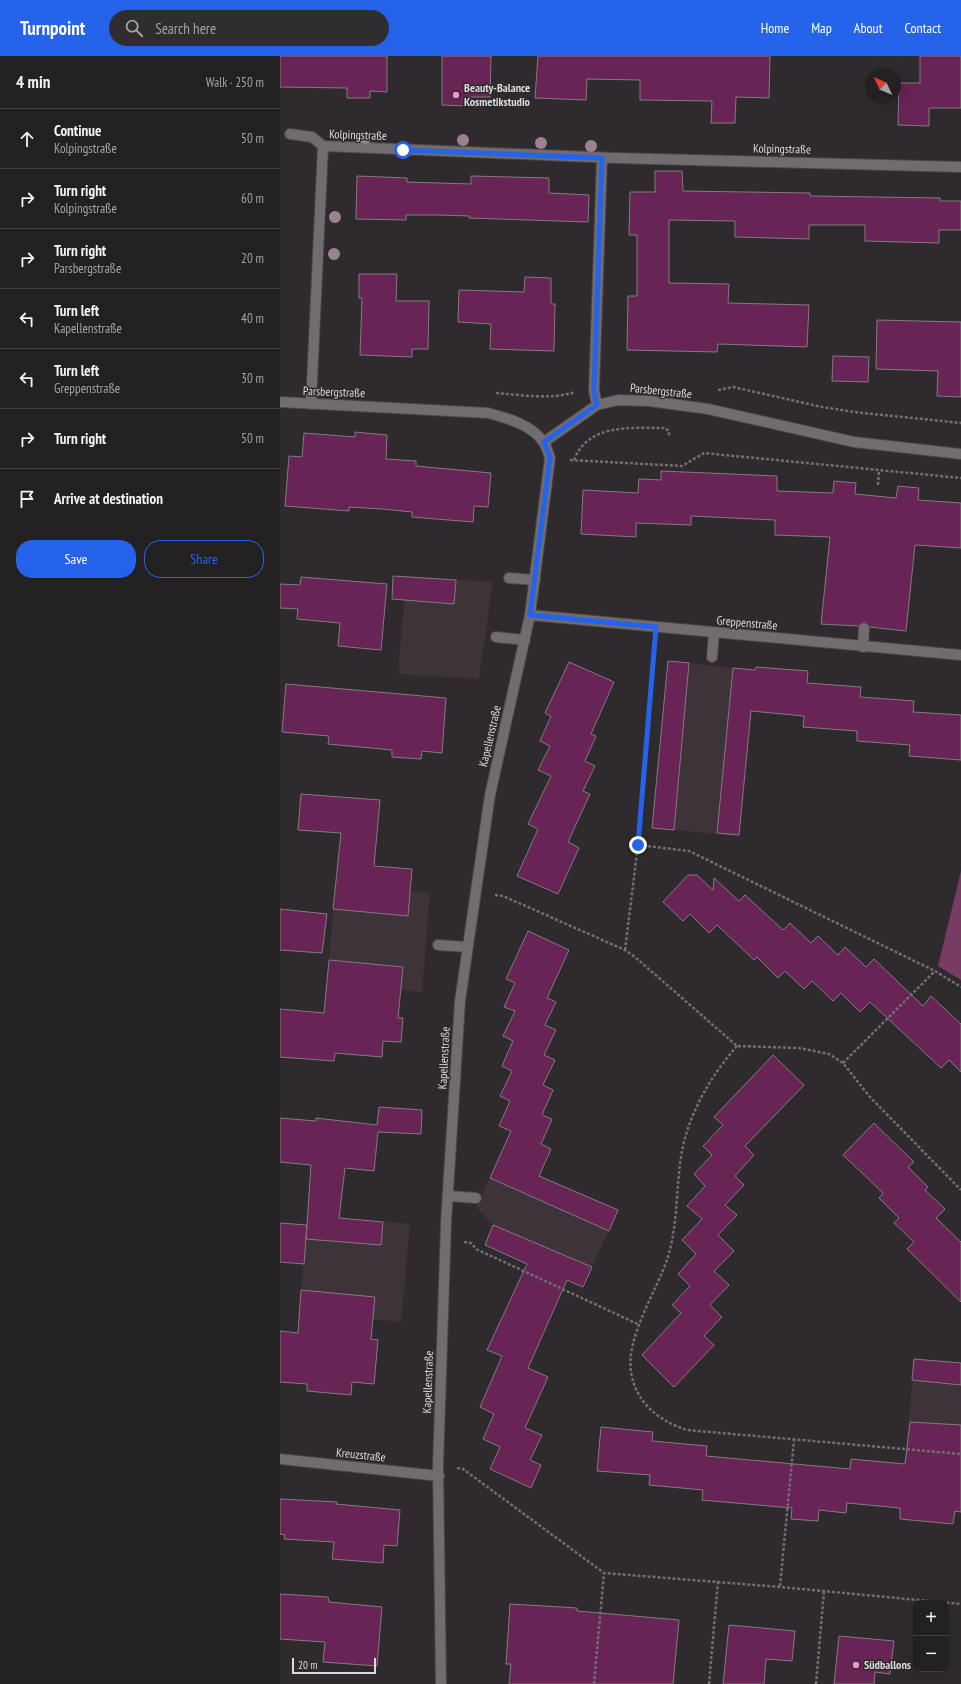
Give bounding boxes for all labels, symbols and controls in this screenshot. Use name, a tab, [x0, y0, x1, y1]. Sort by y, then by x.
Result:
search box	[109, 10, 389, 46]
text: Turnpoint	[20, 16, 85, 40]
icon: search	[123, 17, 145, 39]
text: Search here	[155, 19, 216, 38]
text: Home	[761, 19, 789, 37]
text: Map	[811, 19, 832, 37]
text: About	[854, 19, 883, 37]
text: Contact	[905, 19, 941, 37]
north arrow	[865, 68, 901, 104]
text: 4 min	[16, 71, 50, 93]
text: Walk · 250 m	[206, 74, 264, 91]
place label: Beauty-Balance Kosmetikstudio	[464, 80, 531, 109]
marker: Beauty-Balance Kosmetikstudio	[451, 90, 461, 100]
text: Continue	[54, 121, 101, 140]
street label: Kolpingstraße	[329, 126, 387, 143]
icon: ahead	[16, 128, 38, 150]
text: 50 m	[241, 130, 264, 147]
text: Kolpingstraße	[54, 140, 117, 157]
street label: Kolpingstraße	[753, 140, 811, 157]
route start	[394, 141, 412, 159]
text: Turn right	[54, 181, 106, 200]
icon: right	[16, 188, 38, 210]
text: 60 m	[241, 190, 264, 207]
text: Kolpingstraße	[54, 200, 117, 217]
text: Turn right	[54, 241, 106, 260]
icon: right	[16, 248, 38, 270]
text: 20 m	[241, 250, 264, 267]
text: Parsbergstraße	[54, 260, 121, 277]
text: Turn left	[54, 301, 99, 320]
icon: left	[16, 308, 38, 330]
text: 40 m	[241, 310, 264, 327]
text: Kapellenstraße	[54, 320, 122, 337]
text: Turn left	[54, 361, 99, 380]
icon: left	[16, 368, 38, 390]
text: 30 m	[241, 370, 264, 387]
text: Greppenstraße	[54, 380, 120, 397]
street label: Parsbergstraße	[629, 380, 693, 401]
street label: Parsbergstraße	[303, 383, 365, 400]
icon: right	[16, 428, 38, 450]
text: Turn right	[54, 429, 106, 448]
text: 50 m	[241, 430, 264, 447]
icon: arrive	[16, 488, 38, 510]
text: Arrive at destination	[54, 489, 163, 508]
button: Save	[16, 540, 136, 578]
button: Share	[144, 540, 264, 578]
street label: Greppenstraße	[716, 612, 778, 633]
street label: Kapellenstraße	[475, 704, 504, 768]
route end	[629, 836, 647, 854]
street label: Kapellenstraße	[434, 1026, 453, 1090]
street label: Kapellenstraße	[419, 1350, 436, 1414]
street label: Kreuzstraße	[336, 1444, 387, 1465]
map controls	[913, 1600, 949, 1672]
button: +	[913, 1600, 949, 1636]
button: −	[913, 1636, 949, 1672]
scale bar	[292, 1656, 376, 1675]
place label: Südballons	[864, 1657, 911, 1672]
text: 20 m	[298, 1658, 317, 1672]
marker: Südballons	[851, 1660, 861, 1670]

